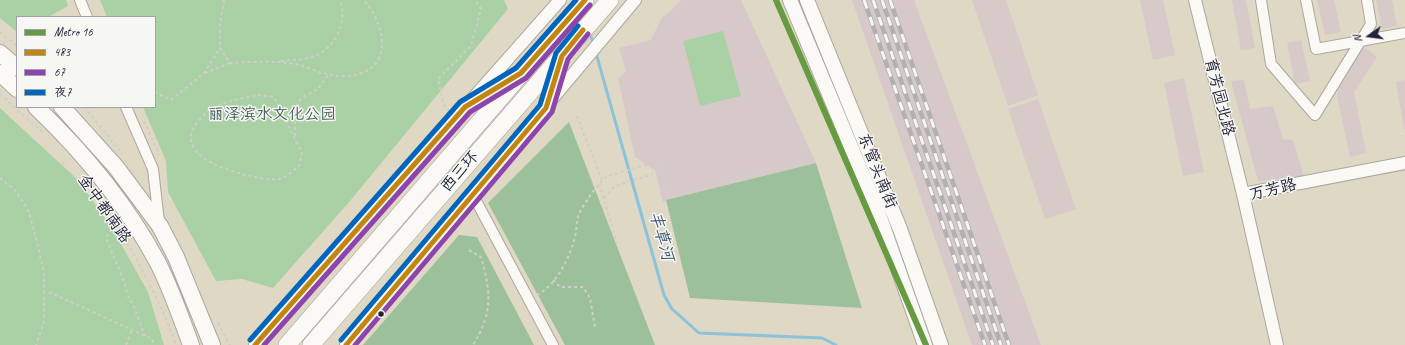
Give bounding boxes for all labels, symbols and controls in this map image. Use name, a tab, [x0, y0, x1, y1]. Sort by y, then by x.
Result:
legend	[16, 16, 156, 108]
north arrow	[1349, 16, 1389, 56]
text: Metro 16	[54, 24, 93, 40]
text: N	[1350, 34, 1365, 44]
text: 483	[54, 44, 70, 60]
street label: 育芳园北路	[1200, 56, 1238, 138]
text: 67	[54, 64, 65, 80]
text: 夜7	[54, 84, 71, 100]
park label: 丽泽滨水文化公园	[208, 105, 336, 125]
street label: 东管头南街	[853, 130, 901, 212]
street label: 西三环	[437, 148, 483, 196]
street label: 金中都南路	[73, 171, 135, 247]
street label: 万芳路	[1247, 175, 1299, 205]
water label: 丰草河	[644, 209, 678, 263]
unlabelled marker	[376, 309, 386, 319]

